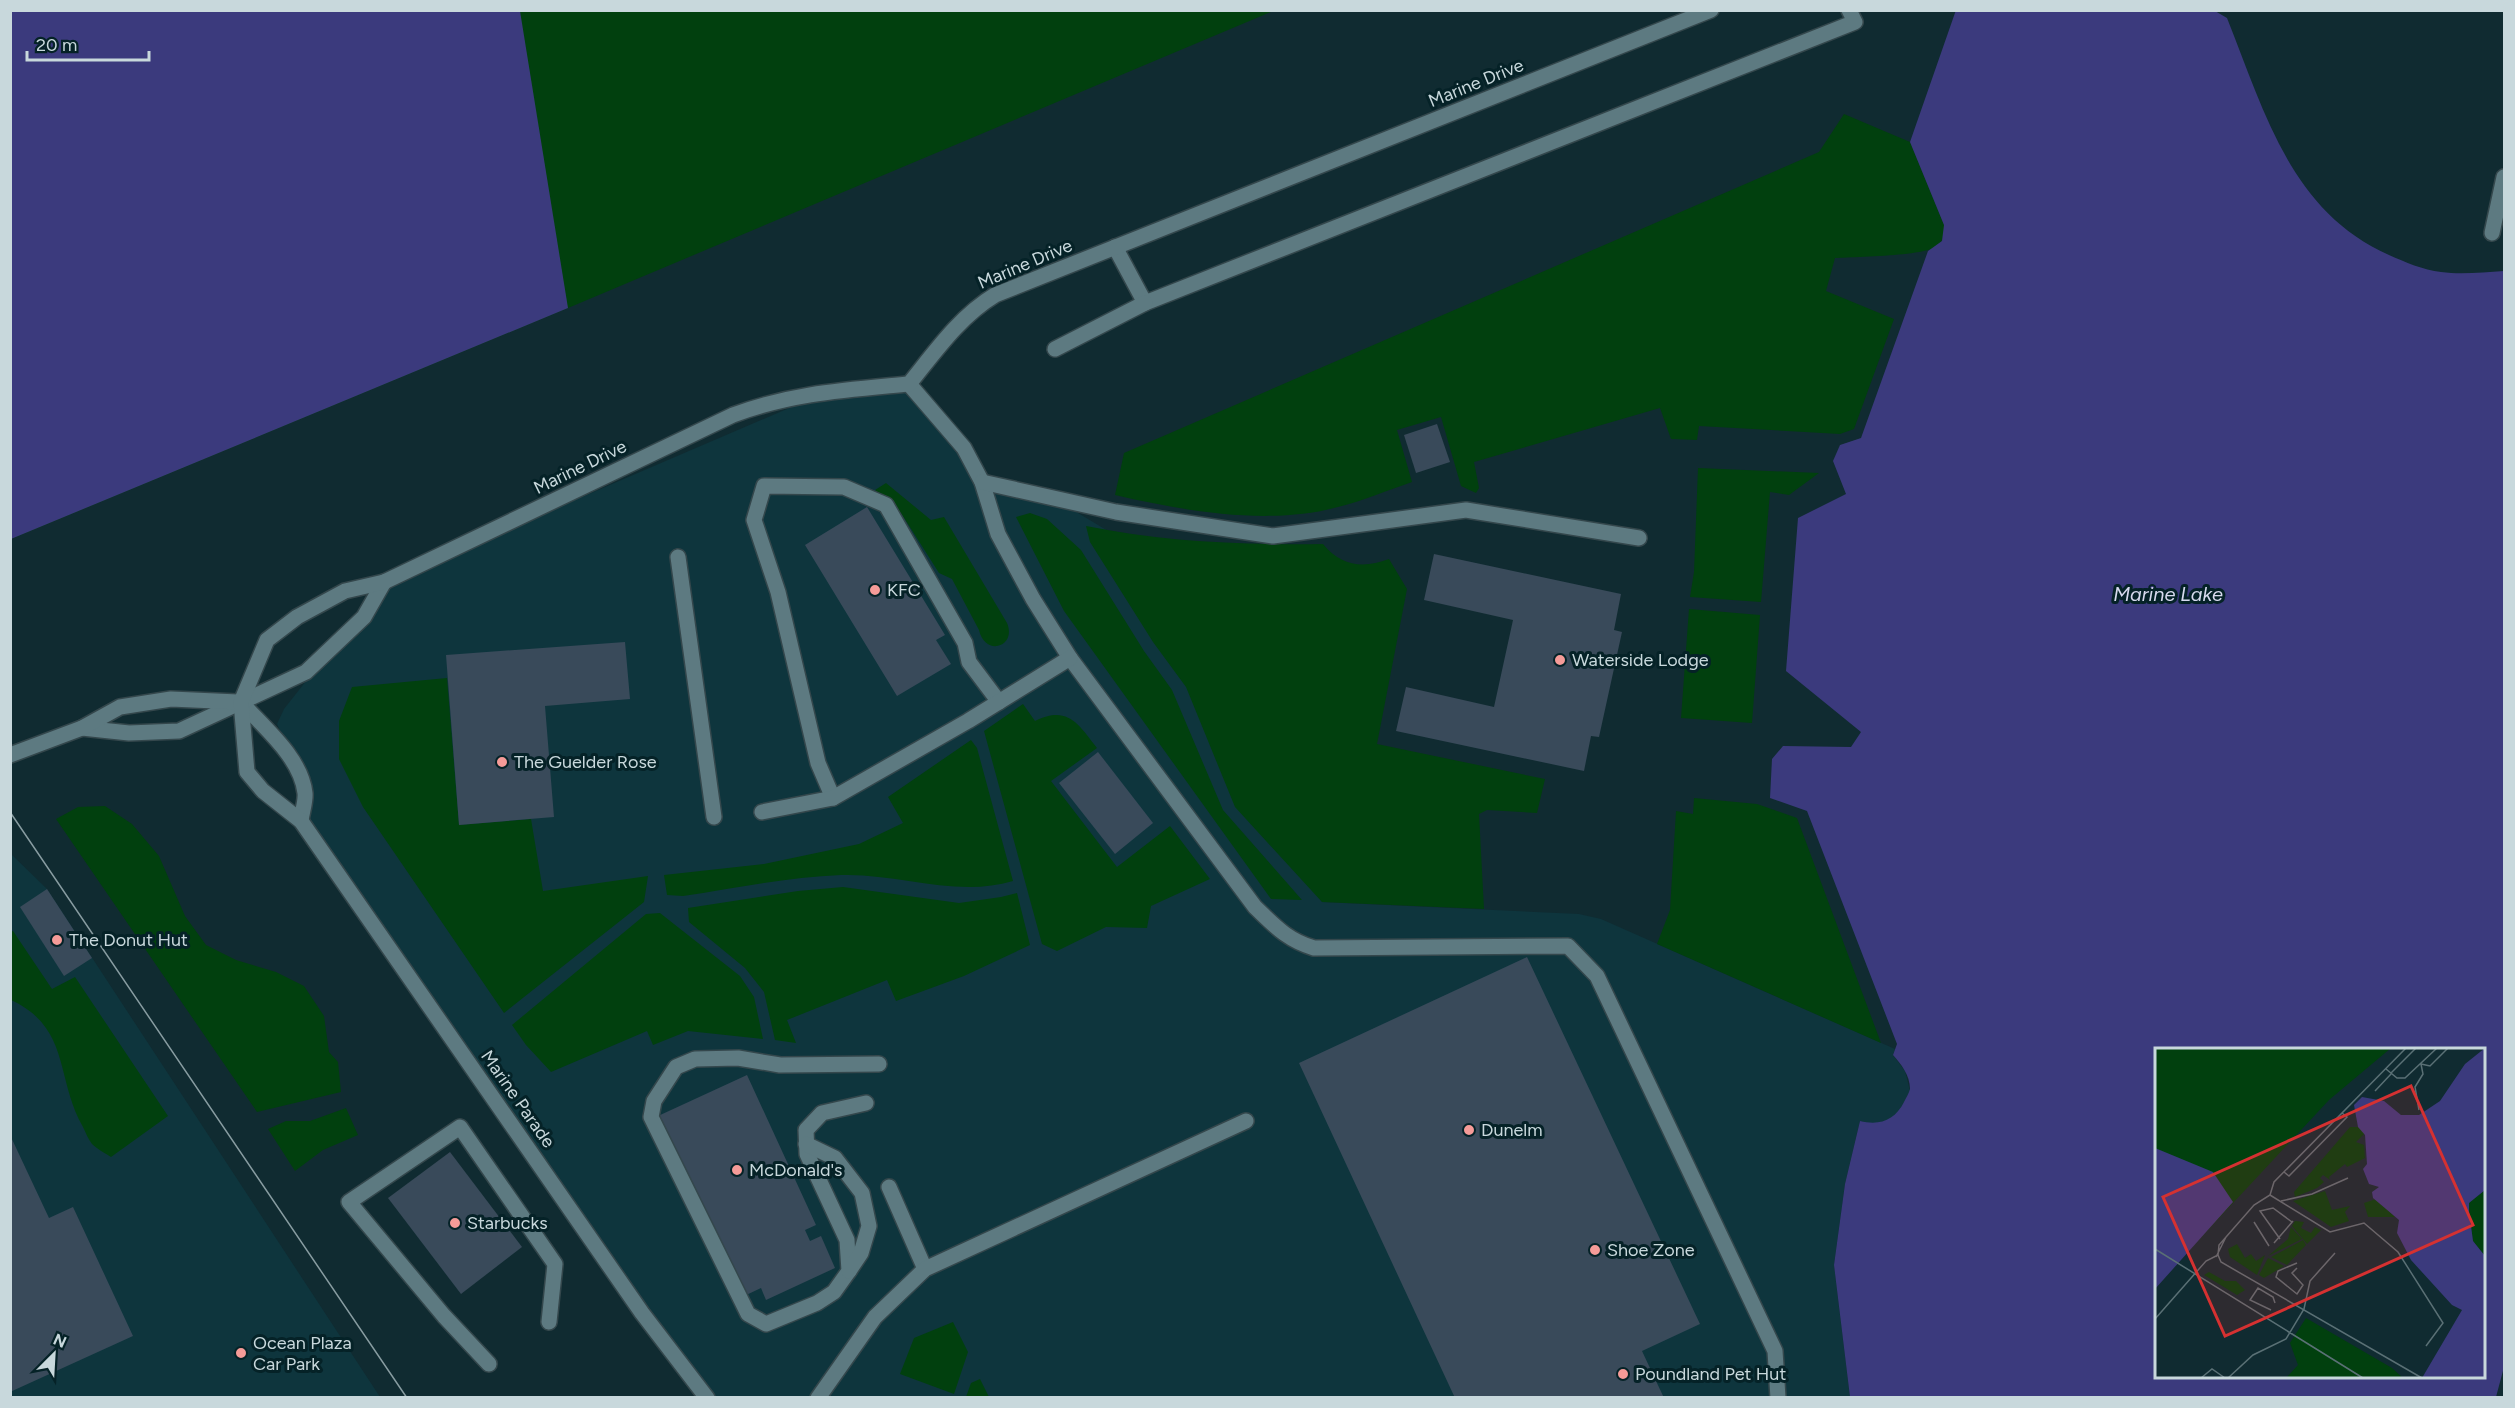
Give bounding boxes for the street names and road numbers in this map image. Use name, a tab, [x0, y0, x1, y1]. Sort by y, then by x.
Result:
street label: Marine Drive	[1425, 54, 1527, 112]
street label: Marine Drive	[974, 234, 1076, 294]
street label: Marine Drive	[530, 435, 630, 499]
street label: Marine Parade	[476, 1046, 560, 1152]

